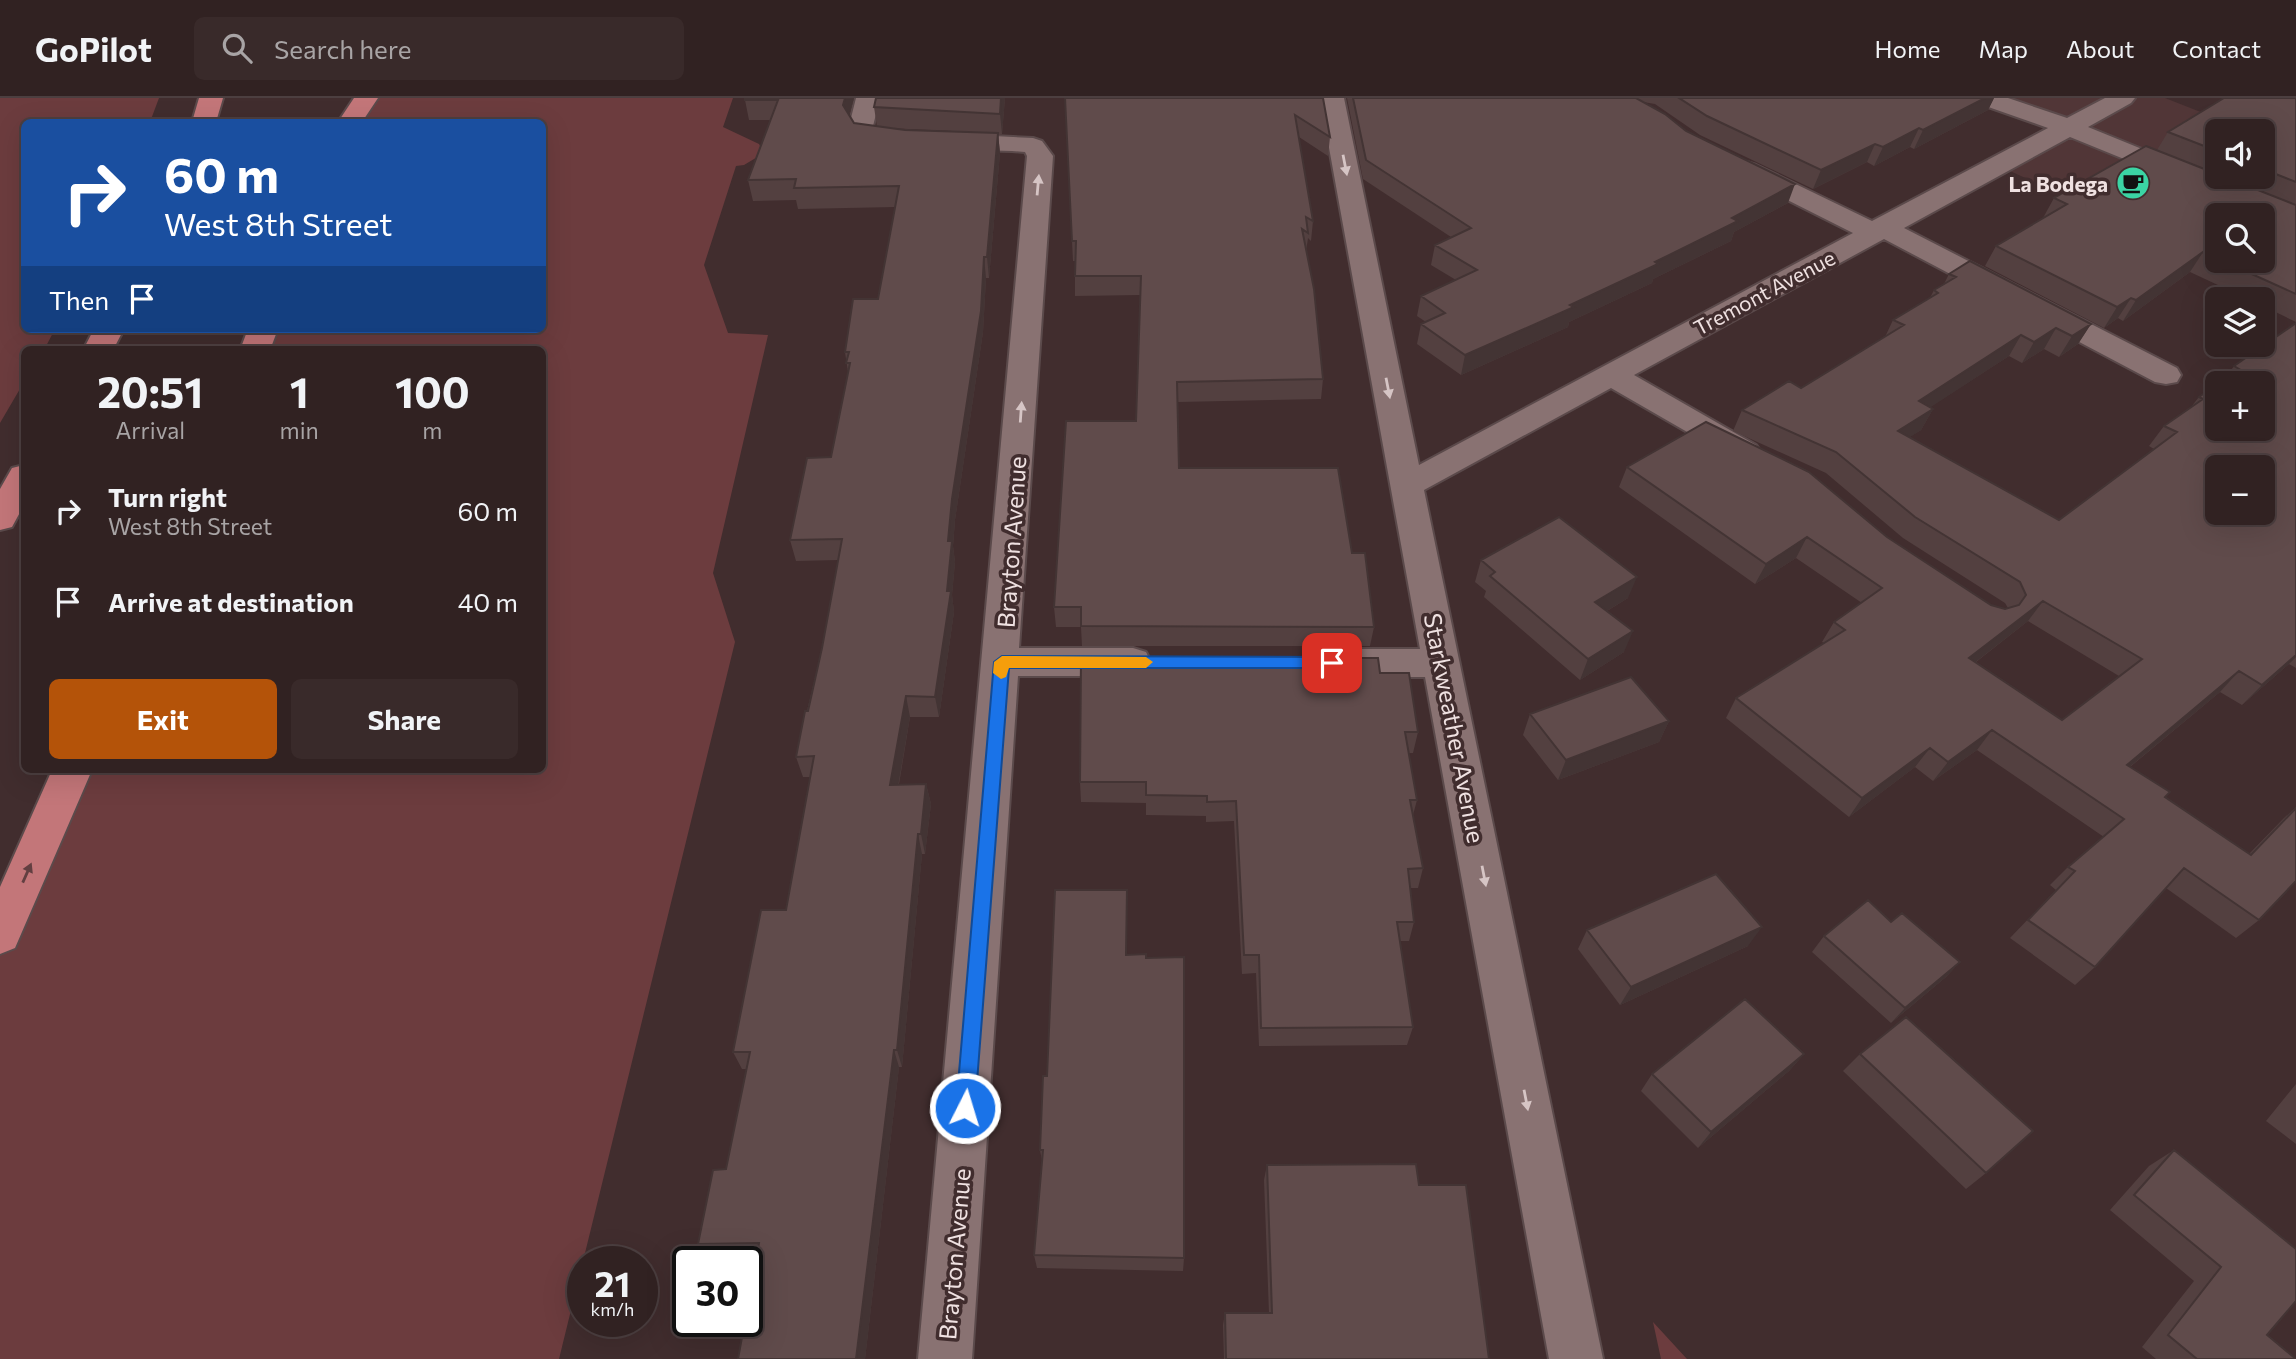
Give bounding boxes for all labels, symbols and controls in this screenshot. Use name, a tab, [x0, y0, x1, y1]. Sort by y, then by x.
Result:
search box	[194, 17, 684, 80]
text: GoPilot	[35, 28, 152, 69]
icon: search	[218, 29, 256, 67]
text: Search here	[274, 33, 411, 64]
text: Home	[1875, 34, 1941, 63]
text: Map	[1979, 34, 2028, 63]
text: About	[2066, 34, 2134, 63]
text: Contact	[2172, 34, 2261, 63]
map controls	[2205, 119, 2275, 525]
button: sound	[2205, 119, 2275, 189]
text: 60 m	[164, 143, 279, 203]
icon: right	[49, 147, 140, 238]
one-way arrow	[1340, 154, 1351, 176]
cafe icon: La Bodega	[2114, 164, 2152, 202]
place label: La Bodega	[2008, 171, 2108, 196]
one-way arrow	[1033, 174, 1044, 196]
text: West 8th Street	[164, 203, 392, 243]
button: search	[2205, 203, 2275, 273]
street label: Tremont Avenue	[1689, 244, 1839, 340]
icon: arrive	[123, 280, 161, 318]
text: Then	[49, 284, 109, 315]
button: layers	[2205, 287, 2275, 357]
text: 20:51	[97, 365, 203, 417]
text: 1	[290, 365, 309, 417]
text: 100	[395, 365, 470, 417]
button: +	[2205, 371, 2275, 441]
one-way arrow	[1382, 377, 1393, 399]
one-way arrow	[1015, 401, 1026, 423]
text: Arrival	[115, 416, 185, 444]
text: min	[280, 416, 319, 444]
text: m	[422, 416, 442, 444]
street label: Brayton Avenue	[991, 455, 1031, 629]
button: −	[2205, 455, 2275, 525]
text: Turn right	[108, 481, 227, 512]
icon: right	[49, 492, 87, 530]
text: 60 m	[458, 495, 518, 526]
text: West 8th Street	[108, 512, 272, 540]
icon: arrive	[49, 583, 87, 621]
text: Arrive at destination	[108, 586, 354, 617]
text: 40 m	[458, 586, 518, 617]
street label: Starkweather Avenue	[1419, 611, 1491, 845]
pin	[1302, 633, 1362, 693]
icon: arrive	[1313, 644, 1351, 682]
button: Exit	[49, 679, 277, 759]
button: Share	[291, 679, 518, 759]
one-way arrow	[22, 862, 33, 883]
one-way arrow	[1478, 865, 1489, 887]
position arrow	[928, 1071, 1002, 1145]
one-way arrow	[1521, 1089, 1532, 1111]
street label: Brayton Avenue	[932, 1167, 976, 1341]
speed limit sign: 30	[672, 1246, 763, 1337]
text: 21	[595, 1261, 630, 1304]
text: km/h	[591, 1298, 634, 1320]

